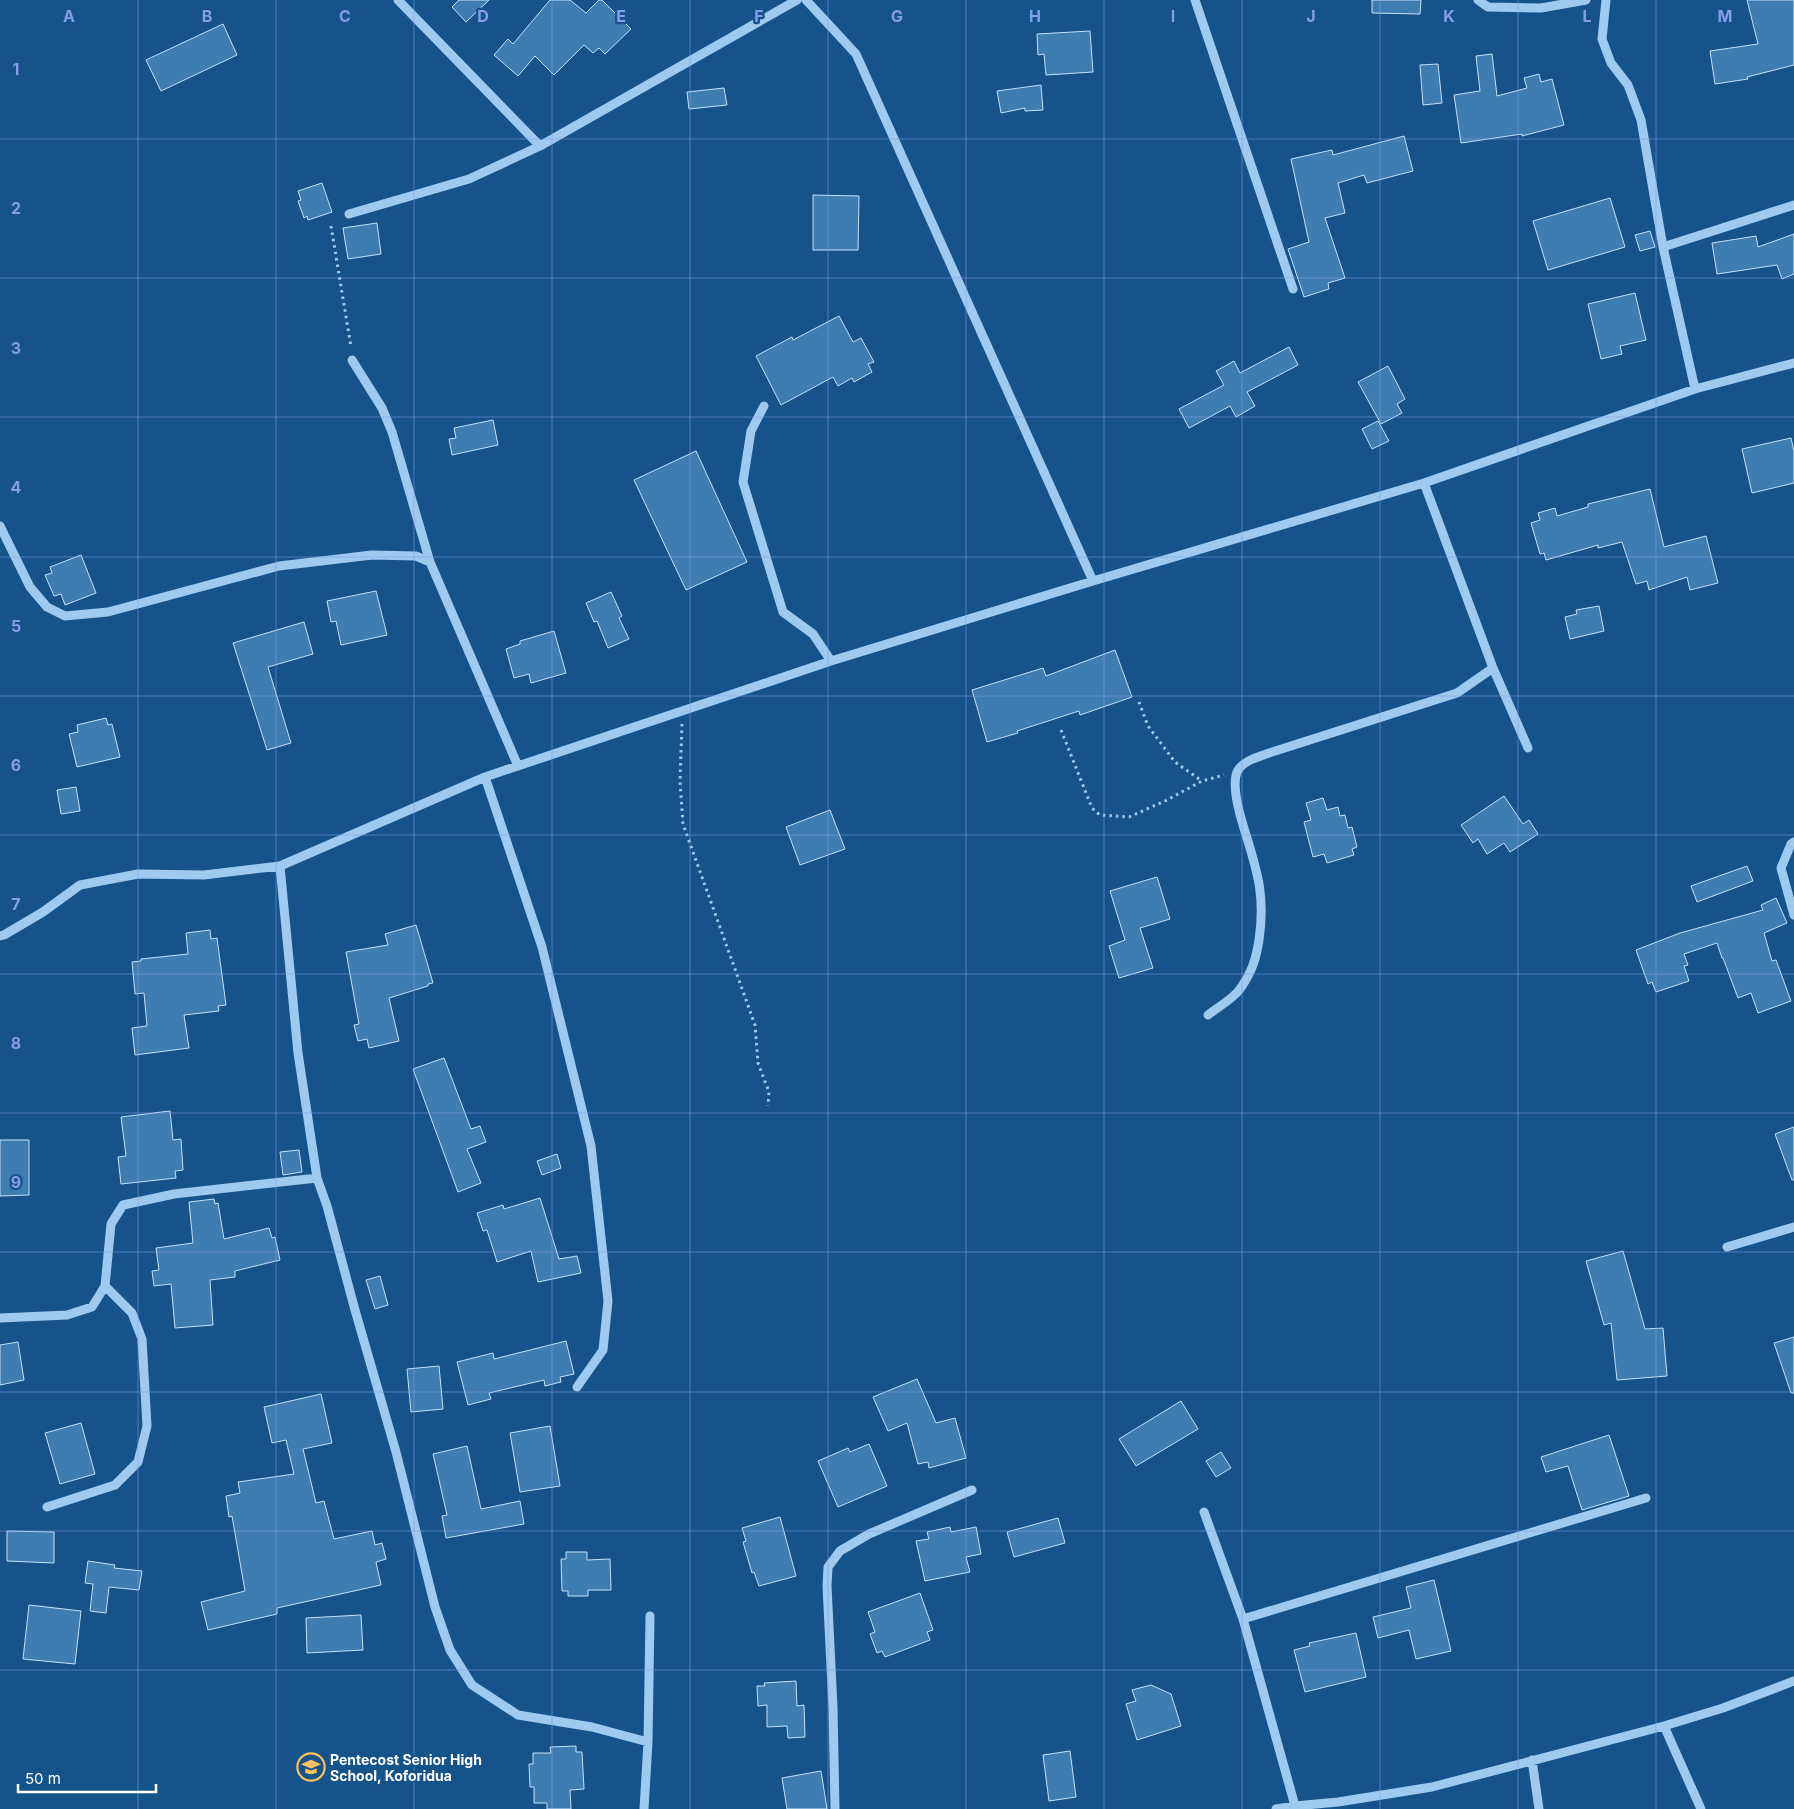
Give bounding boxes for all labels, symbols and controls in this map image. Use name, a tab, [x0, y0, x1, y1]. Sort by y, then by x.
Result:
text: A	[63, 6, 75, 26]
text: B	[202, 6, 212, 26]
text: C	[339, 6, 351, 26]
text: D	[477, 6, 489, 26]
text: E	[616, 6, 626, 26]
text: F	[754, 6, 764, 26]
text: G	[891, 6, 903, 26]
text: H	[1029, 6, 1041, 26]
text: I	[1171, 6, 1175, 26]
text: J	[1306, 6, 1316, 26]
text: K	[1443, 6, 1455, 26]
text: L	[1582, 6, 1592, 26]
text: M	[1718, 6, 1732, 26]
text: 1	[13, 59, 19, 79]
text: 2	[11, 198, 21, 218]
text: 3	[11, 338, 21, 358]
text: 4	[11, 477, 22, 497]
text: 5	[11, 616, 21, 636]
text: 6	[11, 755, 21, 775]
text: 7	[11, 894, 21, 914]
text: 8	[11, 1033, 21, 1053]
text: 9	[11, 1172, 21, 1192]
place label: Pentecost Senior High School, Koforidua	[330, 1751, 482, 1784]
school or university icon: Pentecost Senior High School, Koforidua	[296, 1752, 326, 1782]
scale bar	[18, 1762, 155, 1794]
text: 50 m	[25, 1769, 61, 1788]

